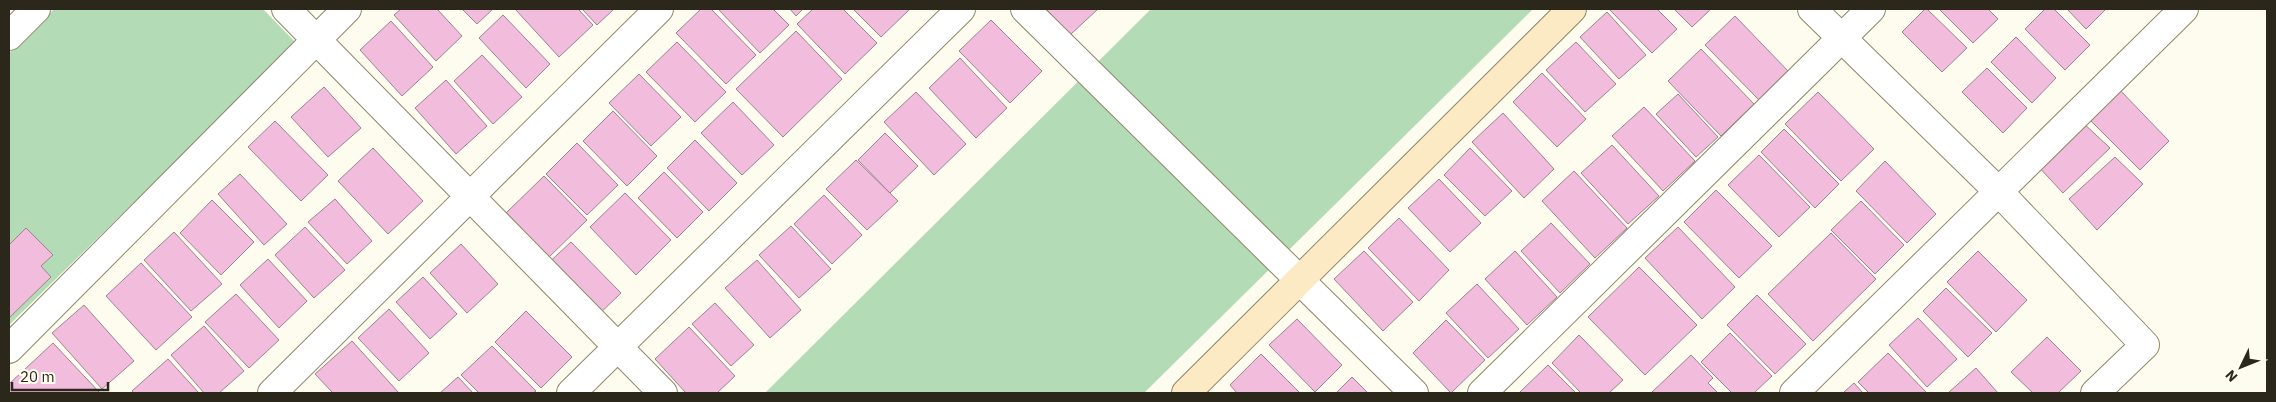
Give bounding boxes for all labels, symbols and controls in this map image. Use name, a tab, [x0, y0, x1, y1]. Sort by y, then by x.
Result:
north arrow	[2216, 342, 2266, 392]
scale bar	[12, 360, 109, 392]
text: N	[2221, 366, 2242, 386]
text: 20 m	[20, 367, 55, 386]

